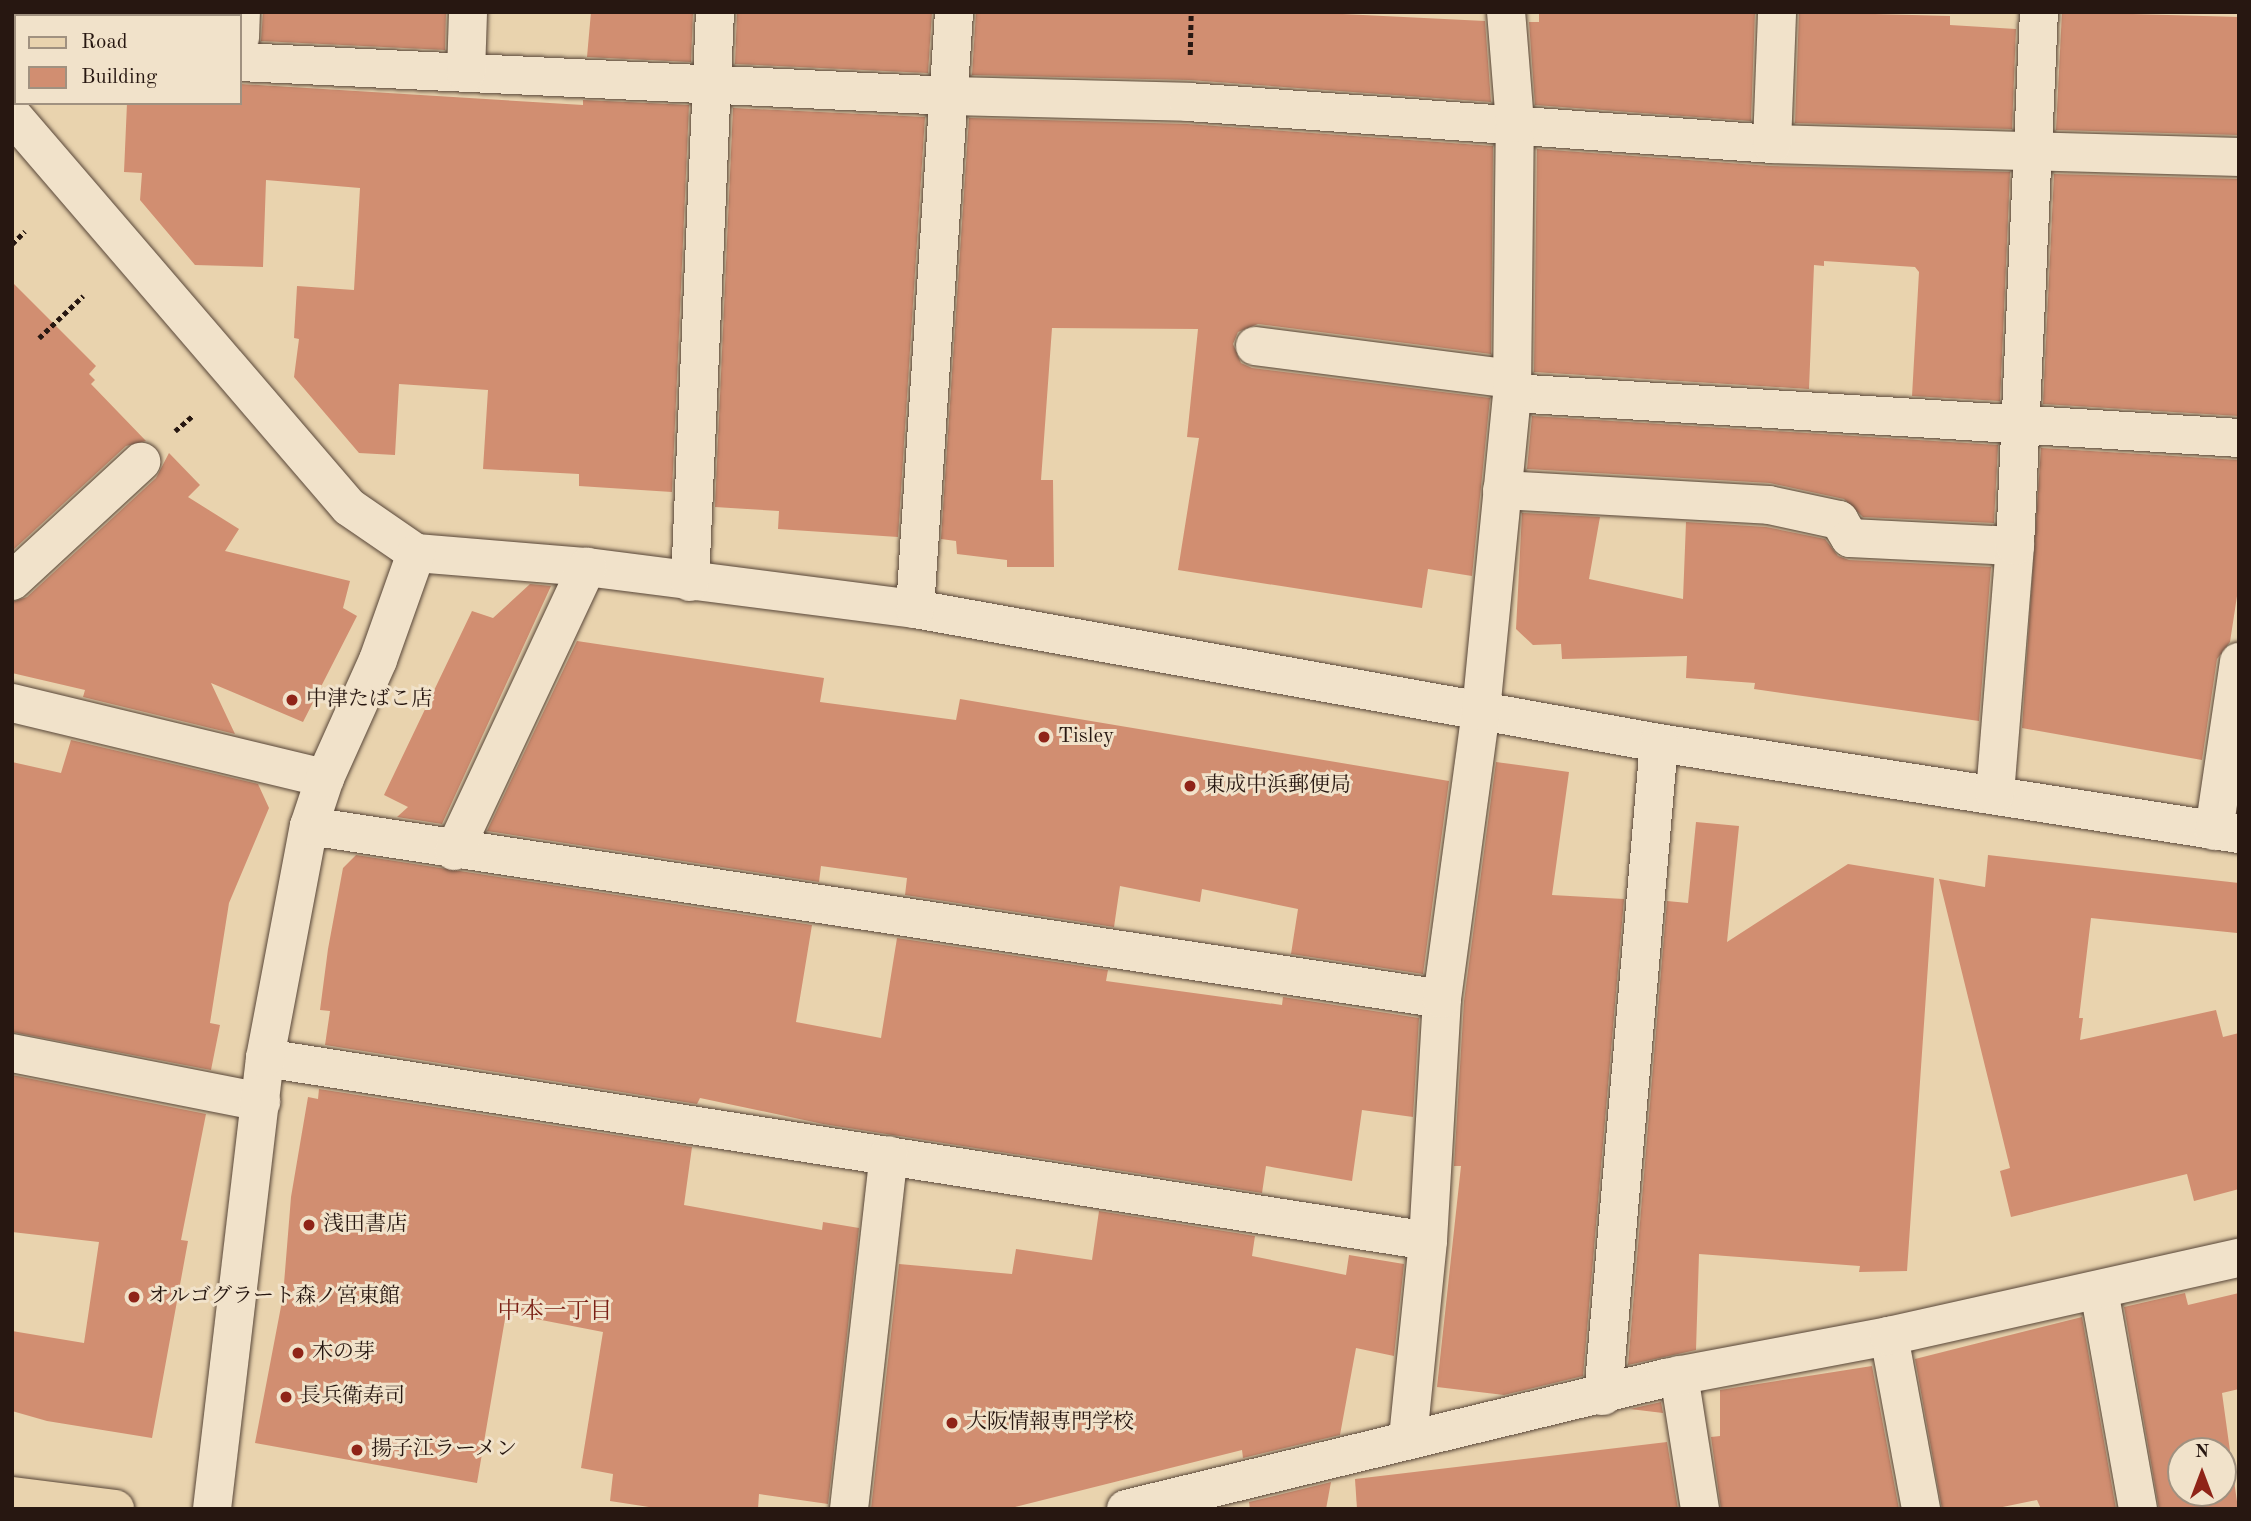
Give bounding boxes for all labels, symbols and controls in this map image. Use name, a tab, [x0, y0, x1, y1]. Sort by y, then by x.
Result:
legend	[14, 14, 242, 105]
text: Road	[81, 32, 128, 53]
text: Building	[81, 67, 157, 88]
place label: 中津たばこ店	[306, 687, 432, 713]
marker: 中津たばこ店	[284, 692, 300, 708]
place label: Tisley	[1058, 724, 1114, 750]
marker: Tisley	[1036, 729, 1052, 745]
place label: 東成中浜郵便局	[1204, 773, 1351, 799]
marker: 東成中浜郵便局	[1182, 778, 1198, 794]
place label: 浅田書店	[323, 1212, 407, 1238]
marker: 浅田書店	[301, 1217, 317, 1233]
place label: オルゴグラート森ノ宮東館	[148, 1284, 400, 1310]
marker: オルゴグラート森ノ宮東館	[126, 1289, 142, 1305]
district label: 中本一丁目	[498, 1298, 612, 1326]
place label: 木の芽	[312, 1340, 375, 1366]
marker: 木の芽	[290, 1345, 306, 1361]
place label: 長兵衛寿司	[300, 1384, 405, 1410]
marker: 長兵衛寿司	[278, 1389, 294, 1405]
place label: 大阪情報専門学校	[966, 1410, 1134, 1436]
marker: 大阪情報専門学校	[944, 1415, 960, 1431]
place label: 揚子江ラーメン	[371, 1437, 518, 1463]
north arrow	[2167, 1437, 2237, 1507]
marker: 揚子江ラーメン	[349, 1442, 365, 1458]
text: N	[2195, 1443, 2209, 1462]

